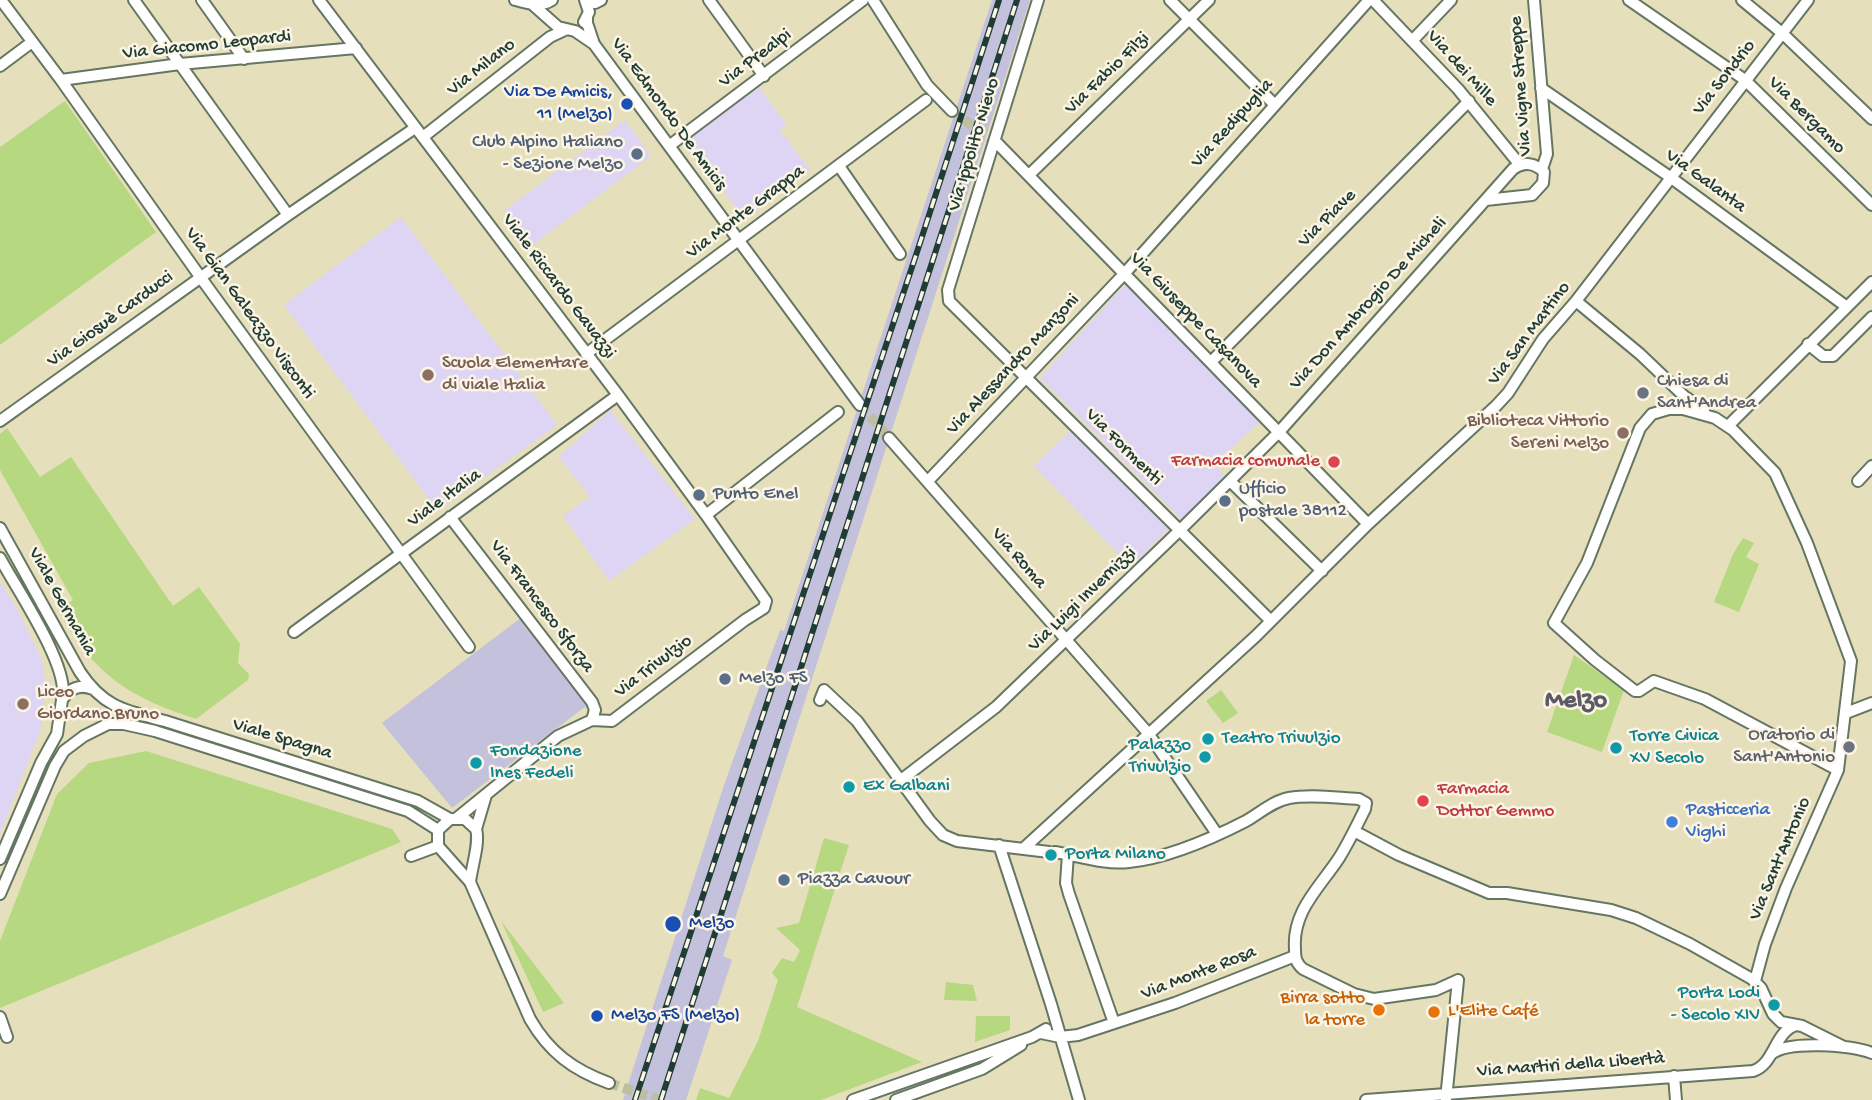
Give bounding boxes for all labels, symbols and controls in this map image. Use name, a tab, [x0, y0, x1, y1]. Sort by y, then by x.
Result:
street label: Via Vigne Streppe	[1506, 15, 1538, 157]
street label: Via Prealpi	[715, 24, 797, 94]
street label: Via Giacomo Leopardi	[122, 26, 292, 66]
street label: Via dei Mille	[1421, 26, 1501, 112]
street label: Via Fabio Filzi	[1061, 28, 1155, 120]
street label: Via Milano	[443, 34, 521, 102]
street label: Via Edmondo De Amicis	[605, 34, 731, 196]
street label: Via Sondrio	[1689, 36, 1761, 120]
street label: Via Bergamo	[1762, 72, 1850, 160]
street label: Via Redipuglia	[1187, 75, 1279, 173]
street label: Via Ippolito Nievo	[944, 76, 1006, 214]
place label: Via De Amicis, 11 (Melzo)	[504, 82, 613, 126]
marker: Via De Amicis, 11 (Melzo)	[619, 96, 635, 112]
place label: Club Alpino Italiano - Sezione Melzo	[472, 132, 623, 176]
street label: Via Galanta	[1660, 145, 1750, 219]
marker: Club Alpino Italiano - Sezione Melzo	[629, 146, 645, 162]
street label: Via Monte Grappa	[682, 161, 810, 265]
street label: Via Piave	[1294, 185, 1362, 253]
street label: Viale Riccardo Gavazzi	[496, 210, 620, 364]
street label: Via Don Ambrogio De Micheli	[1285, 213, 1453, 395]
street label: Via Gian Galeazzo Visconti	[179, 224, 319, 404]
street label: Via Giuseppe Casanova	[1124, 248, 1266, 394]
street label: Via Giosuè Carducci	[43, 267, 179, 373]
street label: Via San Martino	[1484, 278, 1576, 390]
street label: Via Alessandro Manzoni	[943, 290, 1085, 440]
place label: Scuola Elementare di viale Italia	[442, 353, 588, 397]
marker: Scuola Elementare di viale Italia	[420, 367, 436, 383]
place label: Chiesa di Sant'Andrea	[1657, 371, 1756, 415]
marker: Chiesa di Sant'Andrea	[1635, 385, 1651, 401]
street label: Via Formenti	[1079, 404, 1167, 492]
place label: Biblioteca Vittorio Sereni Melzo	[1467, 411, 1609, 455]
marker: Biblioteca Vittorio Sereni Melzo	[1615, 425, 1631, 441]
place label: Farmacia comunale	[1171, 451, 1320, 473]
marker: Farmacia comunale	[1326, 454, 1342, 470]
street label: Viale Italia	[404, 465, 486, 533]
place label: Ufficio postale 38112	[1239, 479, 1347, 523]
place label: Punto Enel	[713, 484, 798, 506]
marker: Punto Enel	[691, 487, 707, 503]
marker: Ufficio postale 38112	[1217, 493, 1233, 509]
street label: Via Roma	[985, 524, 1051, 594]
street label: Via Francesco Sforza	[484, 536, 598, 678]
street label: Via Luigi Invernizzi	[1024, 543, 1142, 657]
street label: Viale Germania	[22, 544, 100, 660]
street label: Via Trivulzio	[611, 630, 697, 704]
place label: Melzo FS	[739, 668, 807, 690]
marker: Melzo FS	[717, 671, 733, 687]
place label: Liceo Giordano Bruno	[37, 682, 159, 726]
district label: Melzo	[1545, 686, 1607, 718]
marker: Liceo Giordano Bruno	[15, 696, 31, 712]
street label: Viale Spagna	[230, 714, 334, 766]
place label: Oratorio di Sant'Antonio	[1733, 725, 1835, 769]
place label: Torre Civica XV Secolo	[1630, 726, 1719, 770]
place label: Teatro Trivulzio	[1222, 728, 1340, 750]
marker: Teatro Trivulzio	[1200, 731, 1216, 747]
place label: Palazzo Trivulzio	[1129, 735, 1191, 779]
marker: Oratorio di Sant'Antonio	[1841, 739, 1857, 755]
marker: Torre Civica XV Secolo	[1608, 740, 1624, 756]
place label: Fondazione Ines Fedeli	[490, 741, 581, 785]
marker: Palazzo Trivulzio	[1197, 749, 1213, 765]
marker: Fondazione Ines Fedeli	[468, 755, 484, 771]
place label: Ex Galbani	[863, 776, 950, 798]
marker: Ex Galbani	[841, 779, 857, 795]
place label: Farmacia Dottor Gemmo	[1437, 779, 1554, 823]
marker: Farmacia Dottor Gemmo	[1415, 793, 1431, 809]
street label: Via Sant'Antonio	[1745, 794, 1817, 924]
place label: Pasticceria Vighi	[1686, 800, 1770, 844]
marker: Pasticceria Vighi	[1664, 814, 1680, 830]
place label: Porta Milano	[1065, 844, 1166, 866]
marker: Porta Milano	[1043, 847, 1059, 863]
place label: Piazza Cavour	[798, 869, 910, 891]
marker: Piazza Cavour	[776, 872, 792, 888]
place label: Melzo	[689, 913, 734, 935]
marker: Melzo	[663, 914, 683, 934]
street label: Via Monte Rosa	[1138, 942, 1260, 1006]
place label: Porta Lodi - Secolo XIV	[1671, 983, 1760, 1027]
place label: Birra sotto la torre	[1280, 988, 1365, 1032]
marker: Porta Lodi - Secolo XIV	[1766, 997, 1782, 1013]
place label: L'Elite Café	[1448, 1001, 1538, 1023]
marker: Birra sotto la torre	[1371, 1002, 1387, 1018]
marker: L'Elite Café	[1426, 1004, 1442, 1020]
place label: Melzo FS (Melzo)	[611, 1005, 740, 1027]
marker: Melzo FS (Melzo)	[589, 1008, 605, 1024]
street label: Via Martiri della Libertà	[1477, 1048, 1665, 1084]

